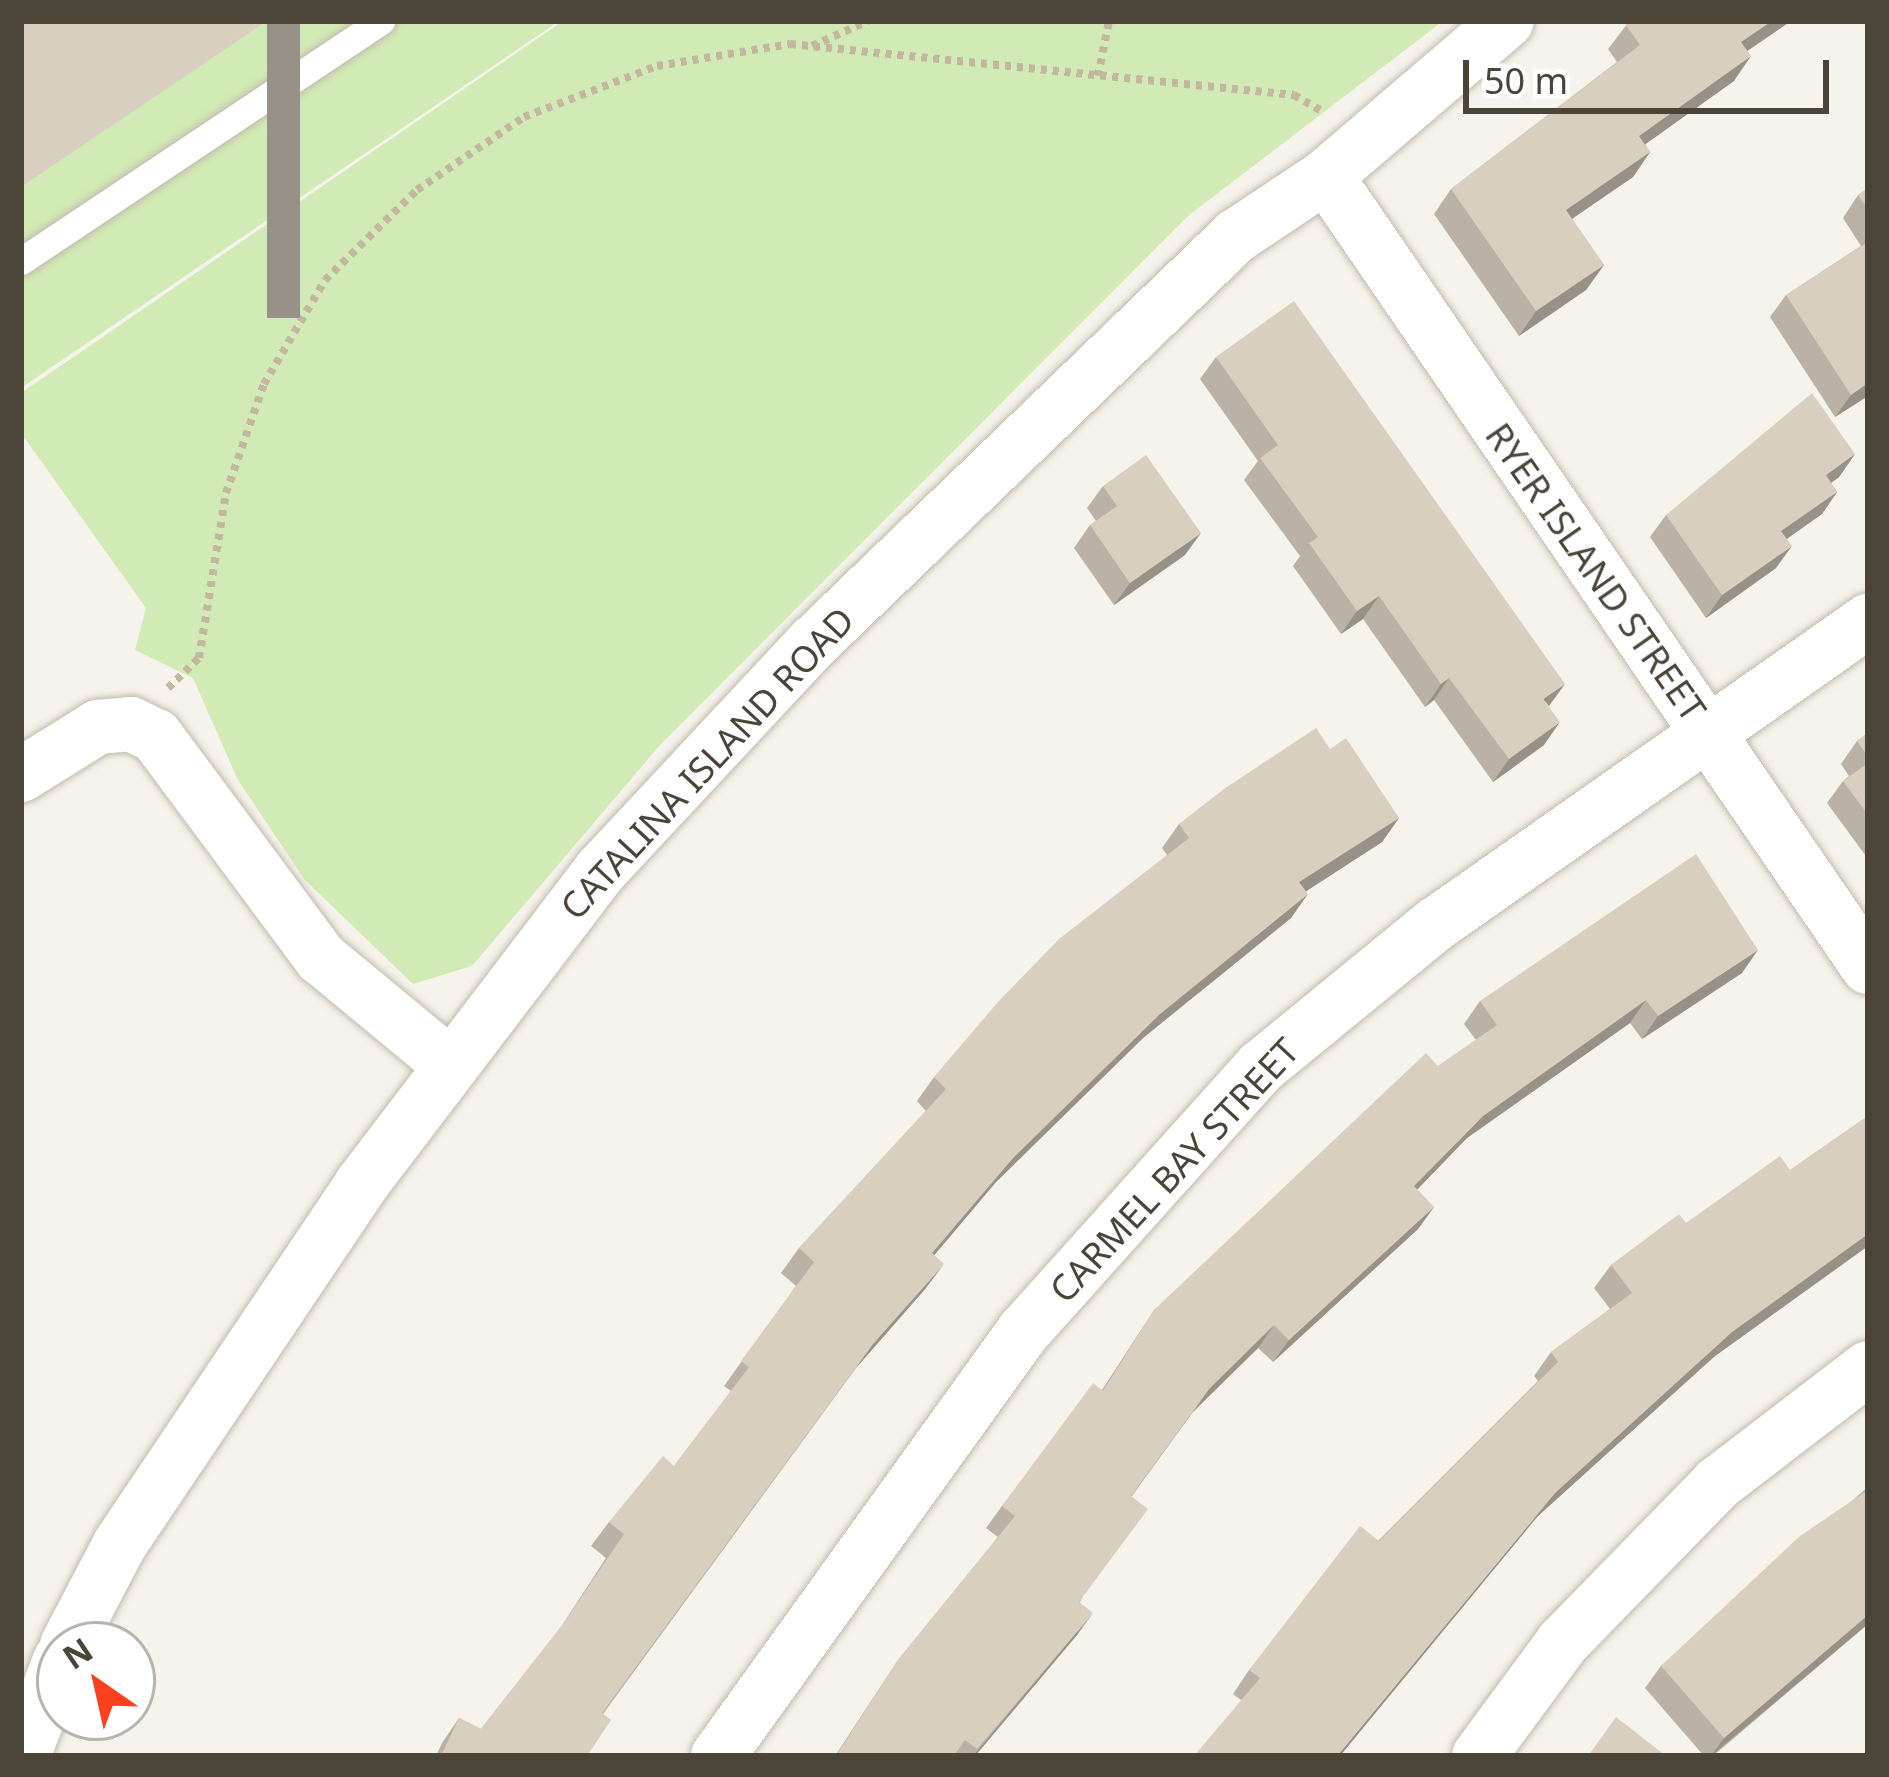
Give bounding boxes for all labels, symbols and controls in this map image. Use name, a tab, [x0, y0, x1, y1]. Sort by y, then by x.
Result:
scale bar	[1469, 36, 1835, 110]
text: 50 m	[1484, 56, 1568, 105]
street label: RYER ISLAND STREET	[1477, 415, 1715, 729]
street label: CATALINA ISLAND ROAD	[551, 598, 863, 928]
street label: CARMEL BAY STREET	[1040, 1029, 1308, 1311]
north arrow	[36, 1621, 156, 1741]
text: N	[54, 1627, 101, 1679]

